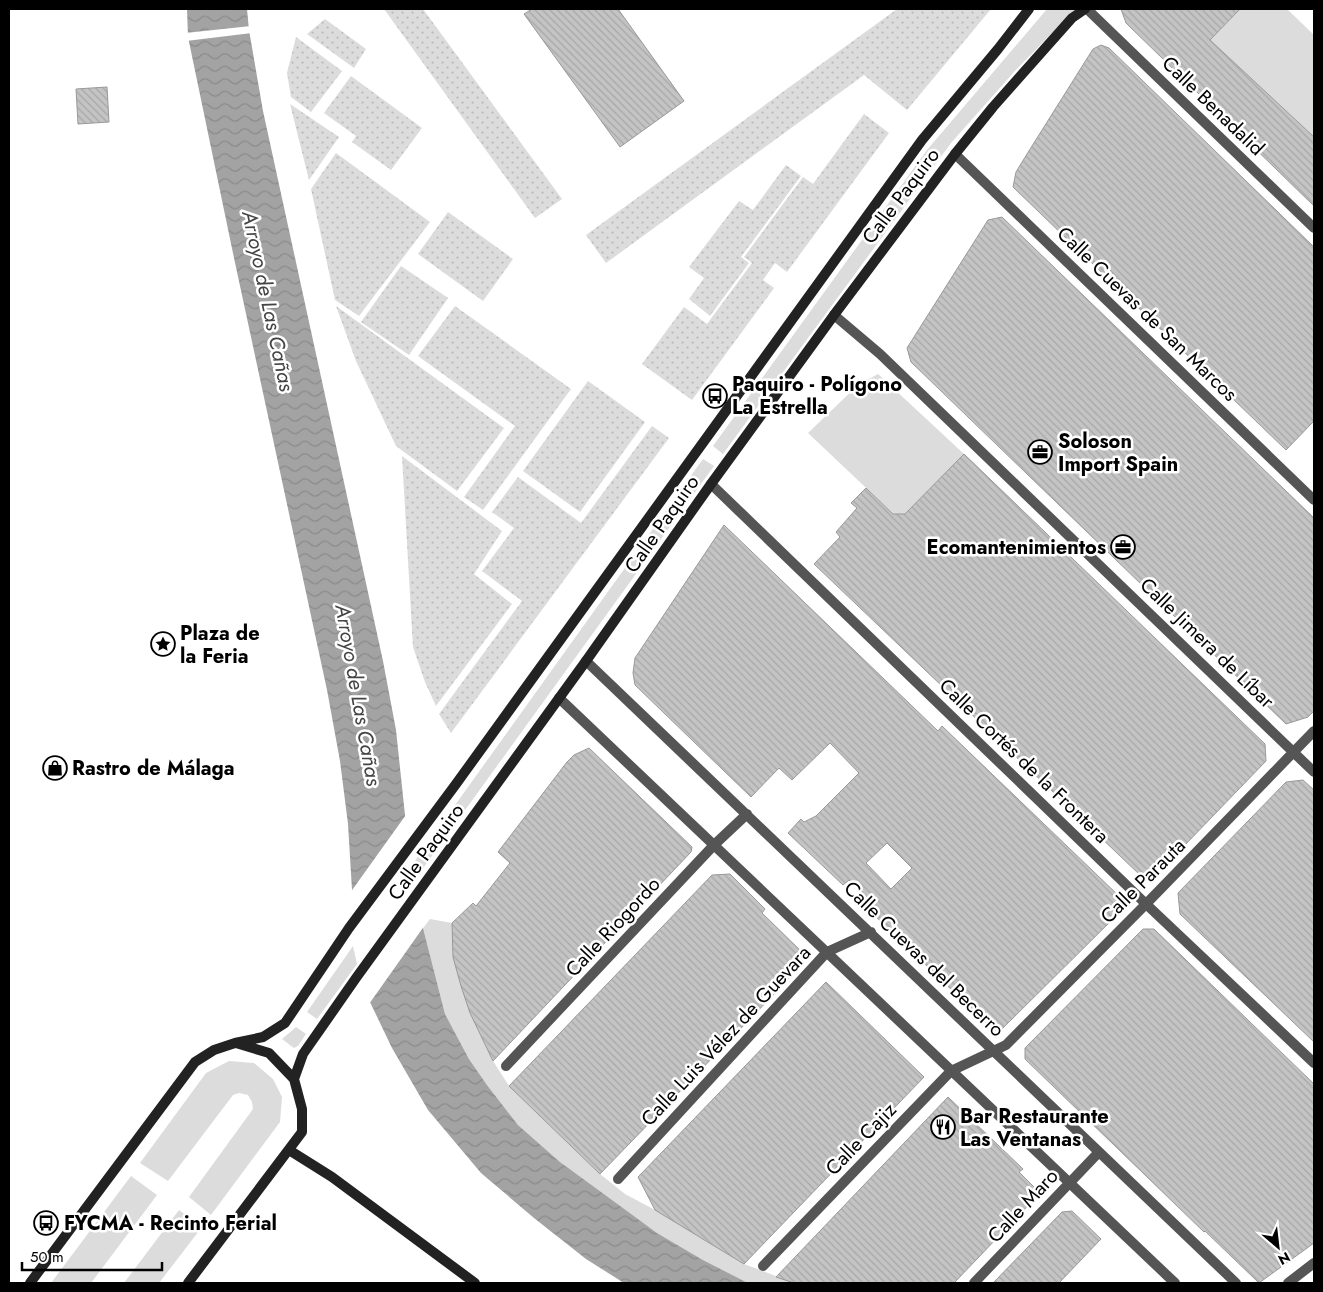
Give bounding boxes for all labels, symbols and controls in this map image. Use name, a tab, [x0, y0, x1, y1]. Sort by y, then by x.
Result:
street label: Calle Benadalid	[1155, 50, 1271, 162]
street label: Calle Paquiro	[855, 142, 947, 250]
water label: Arroyo de Las Cañas	[234, 207, 302, 395]
street label: Calle Cuevas de San Marcos	[1050, 220, 1244, 408]
place label: Paquiro - Polígono La Estrella	[732, 370, 902, 422]
bus stop icon: Paquiro - Polígono La Estrella	[702, 383, 728, 409]
place label: Soloson Import Spain	[1058, 427, 1178, 479]
office icon: Soloson Import Spain	[1027, 439, 1053, 465]
street label: Calle Paquiro	[618, 469, 706, 579]
place label: Ecomantenimientos	[927, 533, 1106, 562]
office icon: Ecomantenimientos	[1110, 534, 1136, 560]
street label: Calle Jimera de Líbar	[1133, 571, 1281, 715]
water label: Arroyo de Las Cañas	[327, 601, 389, 789]
place label: Plaza de la Feria	[180, 619, 260, 671]
place icon: Plaza de la Feria	[150, 631, 176, 657]
street label: Calle Cortés de la Frontera	[932, 672, 1116, 850]
place label: Rastro de Málaga	[72, 754, 235, 783]
shop icon: Rastro de Málaga	[42, 755, 68, 781]
street label: Calle Paquiro	[381, 798, 471, 906]
street label: Calle Parauta	[1094, 832, 1192, 930]
street label: Calle Riogordo	[559, 870, 667, 984]
street label: Calle Cuevas del Becerro	[837, 874, 1011, 1044]
street label: Calle Luis Vélez de Guevara	[634, 939, 818, 1133]
street label: Calle Cajiz	[819, 1096, 903, 1182]
place label: Bar Restaurante Las Ventanas	[960, 1102, 1109, 1154]
restaurant icon: Bar Restaurante Las Ventanas	[930, 1114, 956, 1140]
street label: Calle Maro	[981, 1162, 1065, 1250]
place label: FYCMA - Recinto Ferial	[64, 1209, 277, 1238]
bus stop icon: FYCMA - Recinto Ferial	[33, 1210, 59, 1236]
north arrow	[1253, 1222, 1303, 1272]
scale bar	[22, 1240, 162, 1272]
text: 50 m	[30, 1246, 64, 1268]
text: N	[1274, 1247, 1294, 1270]

